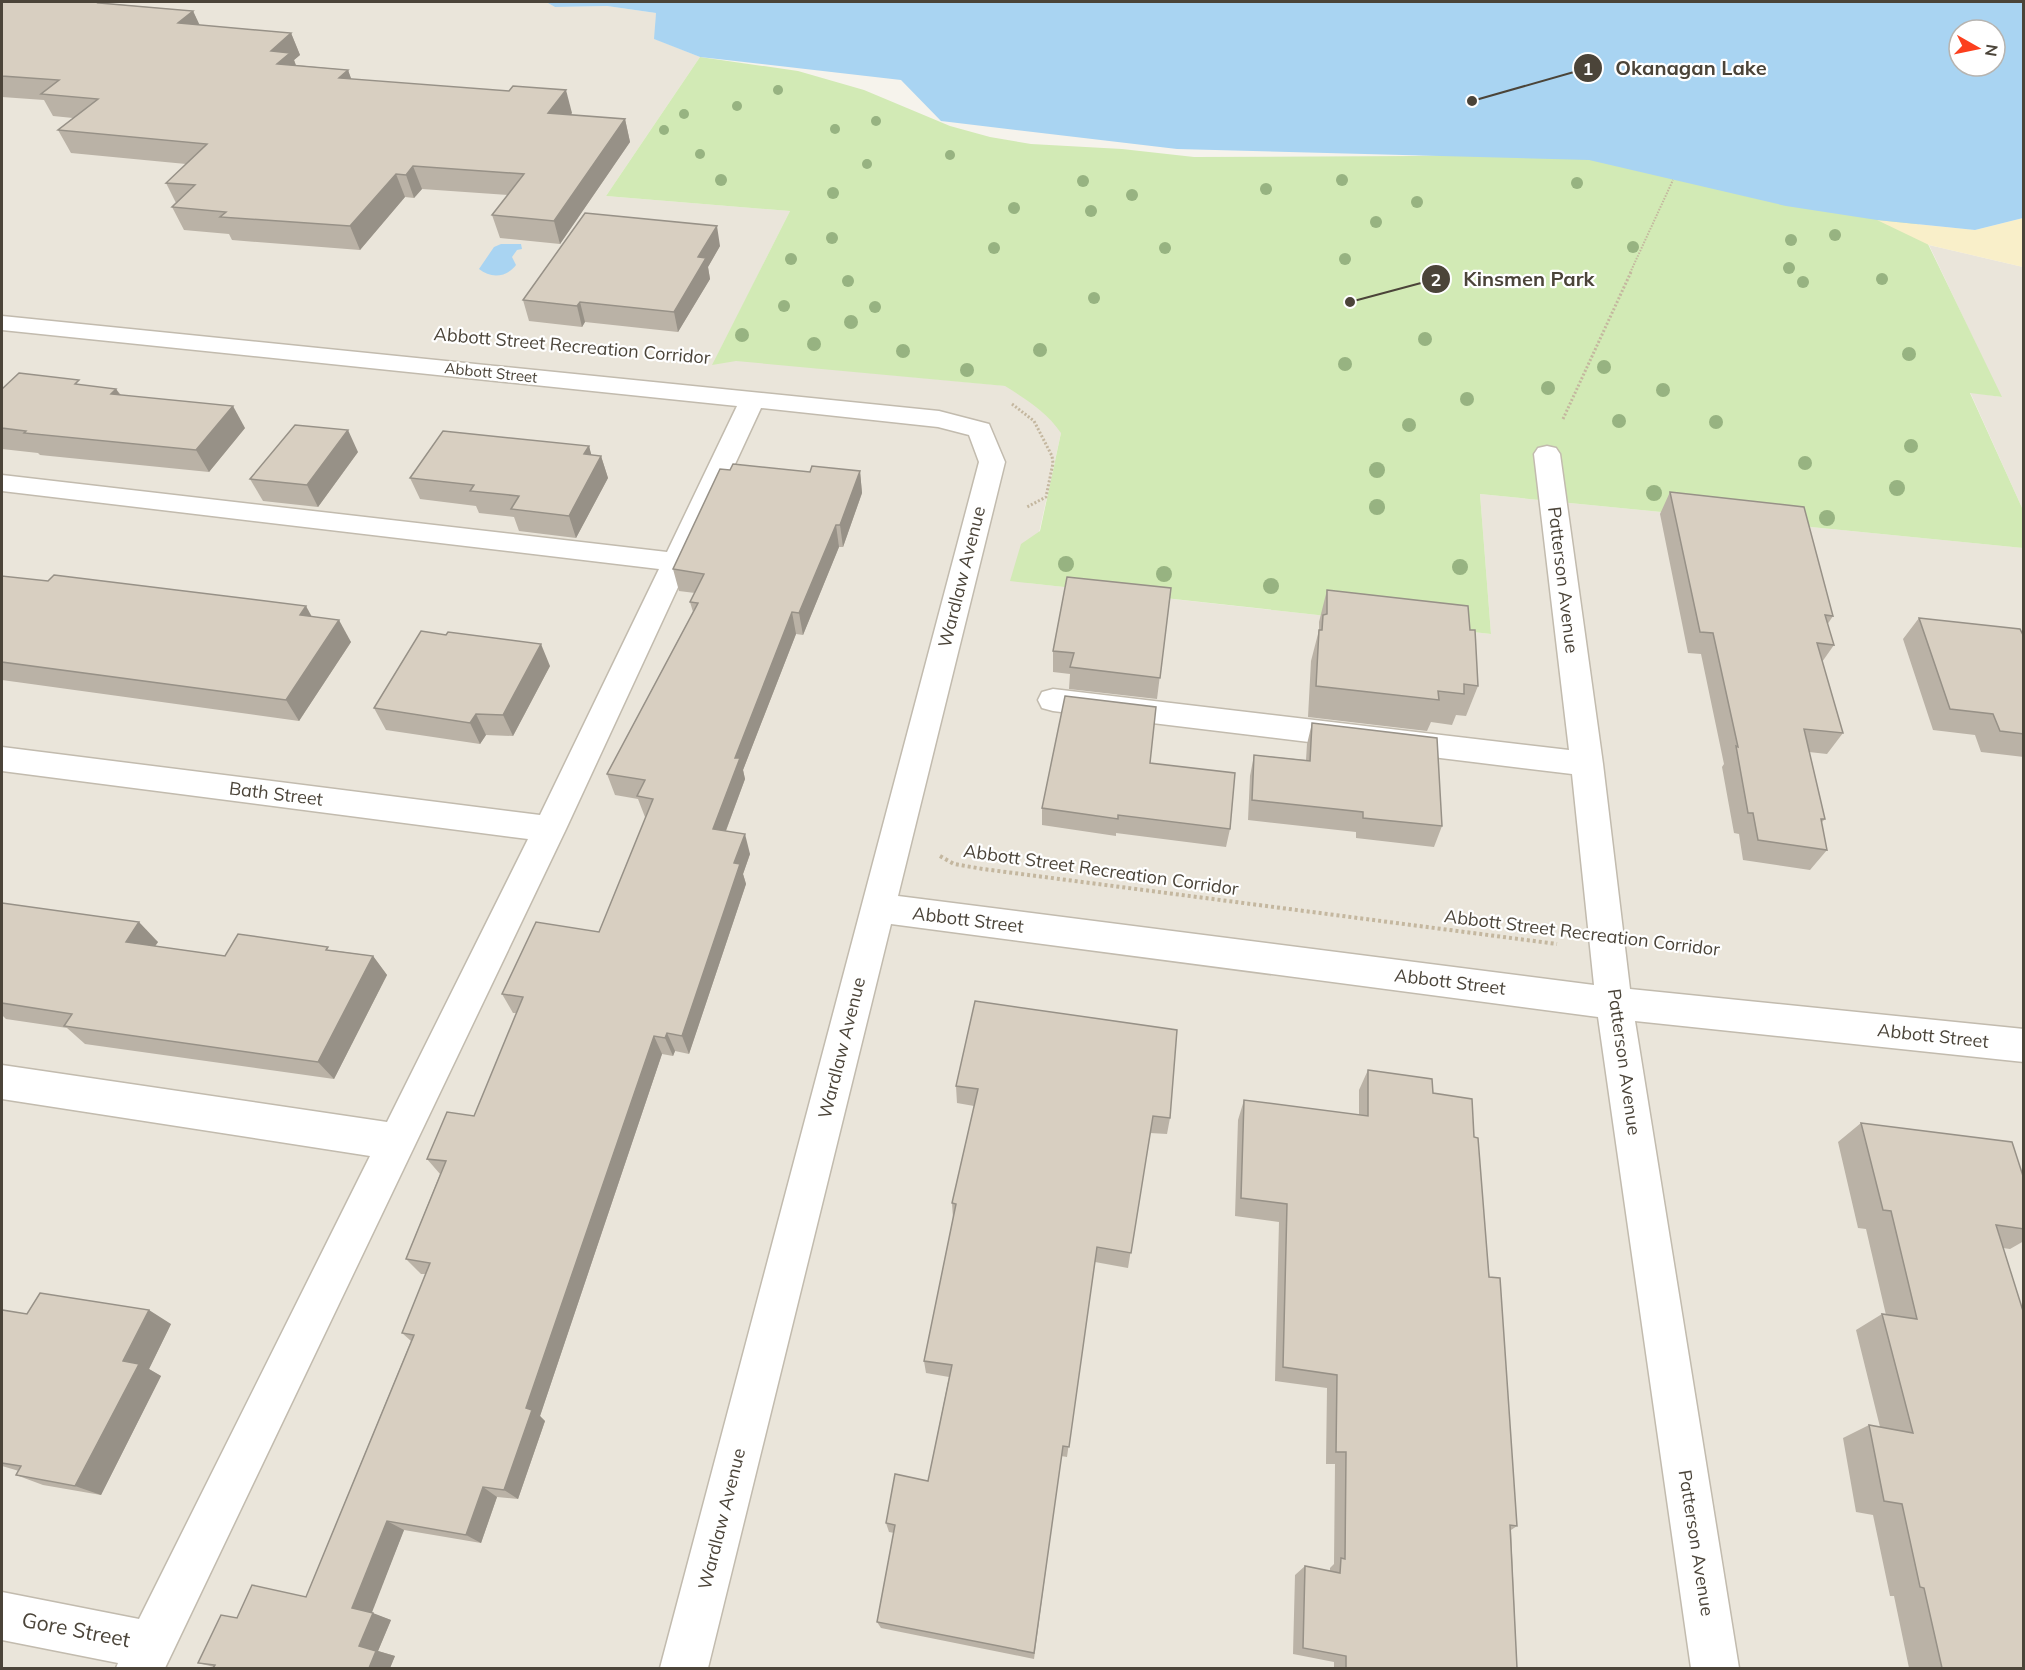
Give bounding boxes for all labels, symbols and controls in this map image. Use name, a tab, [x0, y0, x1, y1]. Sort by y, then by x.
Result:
north arrow	[1947, 18, 2007, 78]
text: N	[1981, 43, 2003, 58]
callout: Okanagan Lake	[1573, 49, 1779, 87]
text: Okanagan Lake	[1615, 55, 1767, 80]
text: 1	[1583, 57, 1593, 80]
callout: Kinsmen Park	[1421, 260, 1607, 298]
text: Kinsmen Park	[1463, 266, 1596, 291]
text: 2	[1431, 268, 1441, 291]
street label: Abbott Street Recreation Corridor	[433, 322, 712, 369]
street label: Abbott Street	[444, 358, 538, 387]
street label: Wardlaw Avenue	[933, 504, 990, 650]
street label: Patterson Avenue	[1543, 505, 1584, 655]
street label: Bath Street	[228, 776, 324, 811]
street label: Abbott Street Recreation Corridor	[962, 839, 1241, 900]
street label: Abbott Street	[911, 901, 1025, 938]
street label: Abbott Street Recreation Corridor	[1443, 904, 1722, 961]
street label: Abbott Street	[1393, 963, 1507, 1000]
street label: Wardlaw Avenue	[813, 975, 870, 1121]
street label: Patterson Avenue	[1603, 987, 1646, 1137]
street label: Abbott Street	[1876, 1018, 1990, 1053]
street label: Wardlaw Avenue	[693, 1446, 750, 1592]
street label: Patterson Avenue	[1674, 1468, 1719, 1618]
street label: Gore Street	[20, 1606, 133, 1652]

